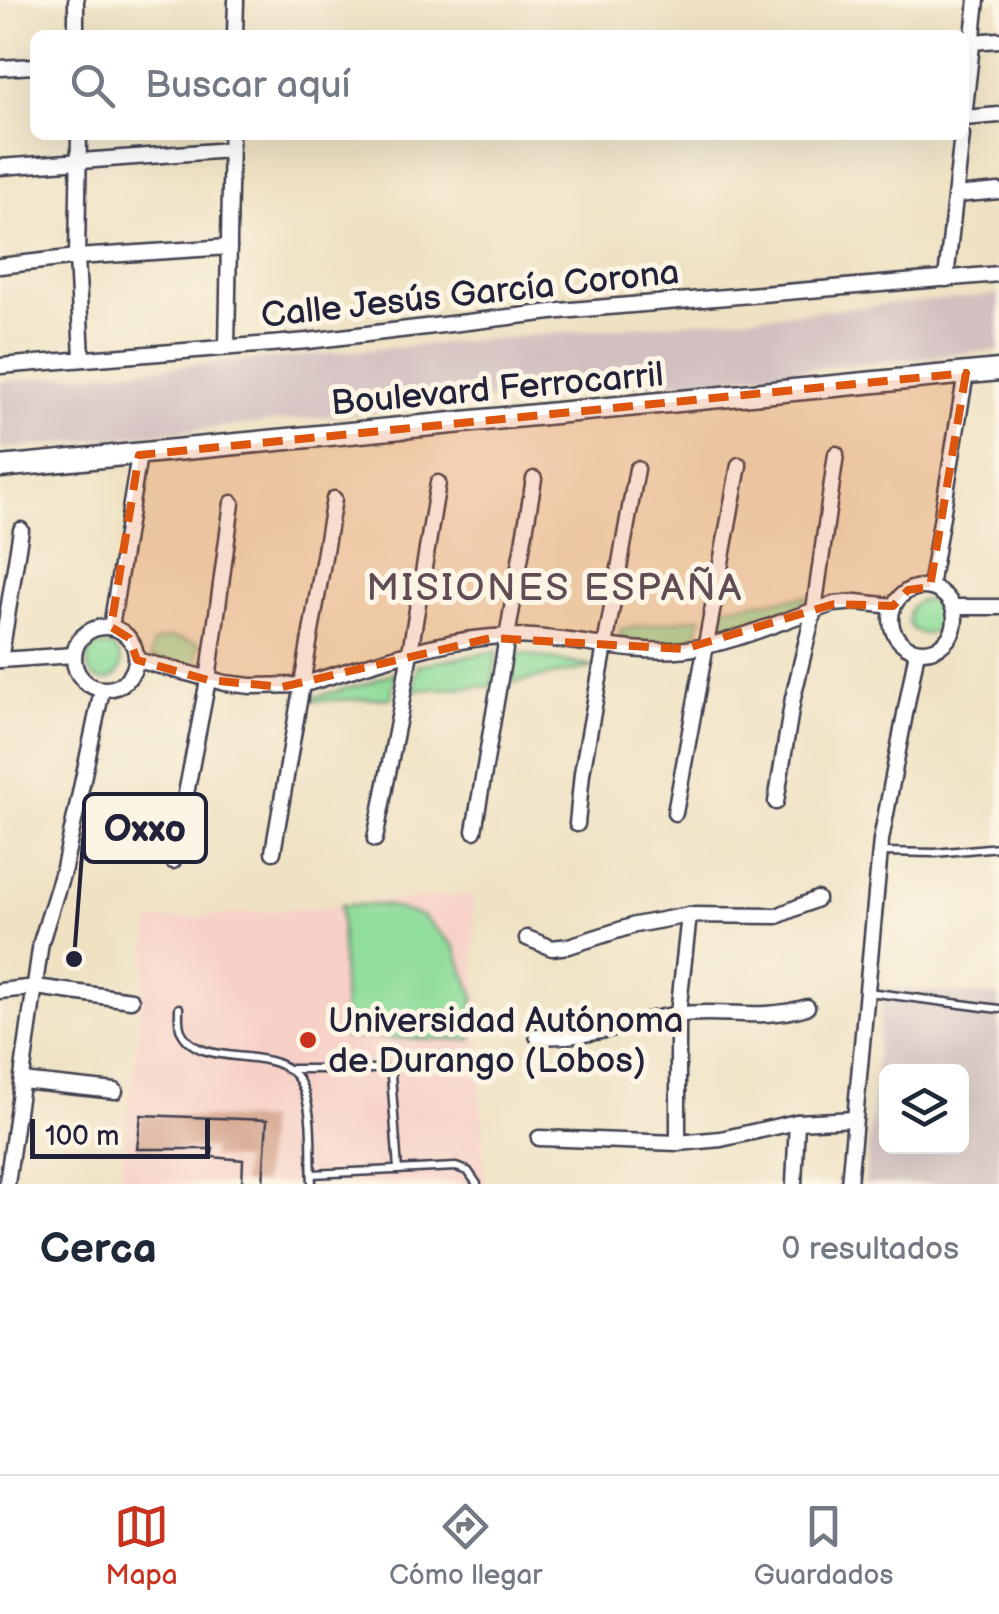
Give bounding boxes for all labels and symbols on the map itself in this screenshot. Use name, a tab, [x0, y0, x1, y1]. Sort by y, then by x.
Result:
street label: Calle Jesús García Corona	[259, 251, 681, 338]
street label: Boulevard Ferrocarril	[329, 354, 665, 425]
district label: MISIONES ESPAÑA	[366, 566, 744, 611]
callout: Oxxo	[84, 794, 206, 862]
text: Oxxo	[104, 807, 186, 852]
place label: Universidad Autónoma de Durango (Lobos)	[328, 1000, 684, 1083]
marker: Universidad Autónoma de Durango (Lobos)	[297, 1029, 319, 1051]
scale bar	[30, 1114, 210, 1158]

